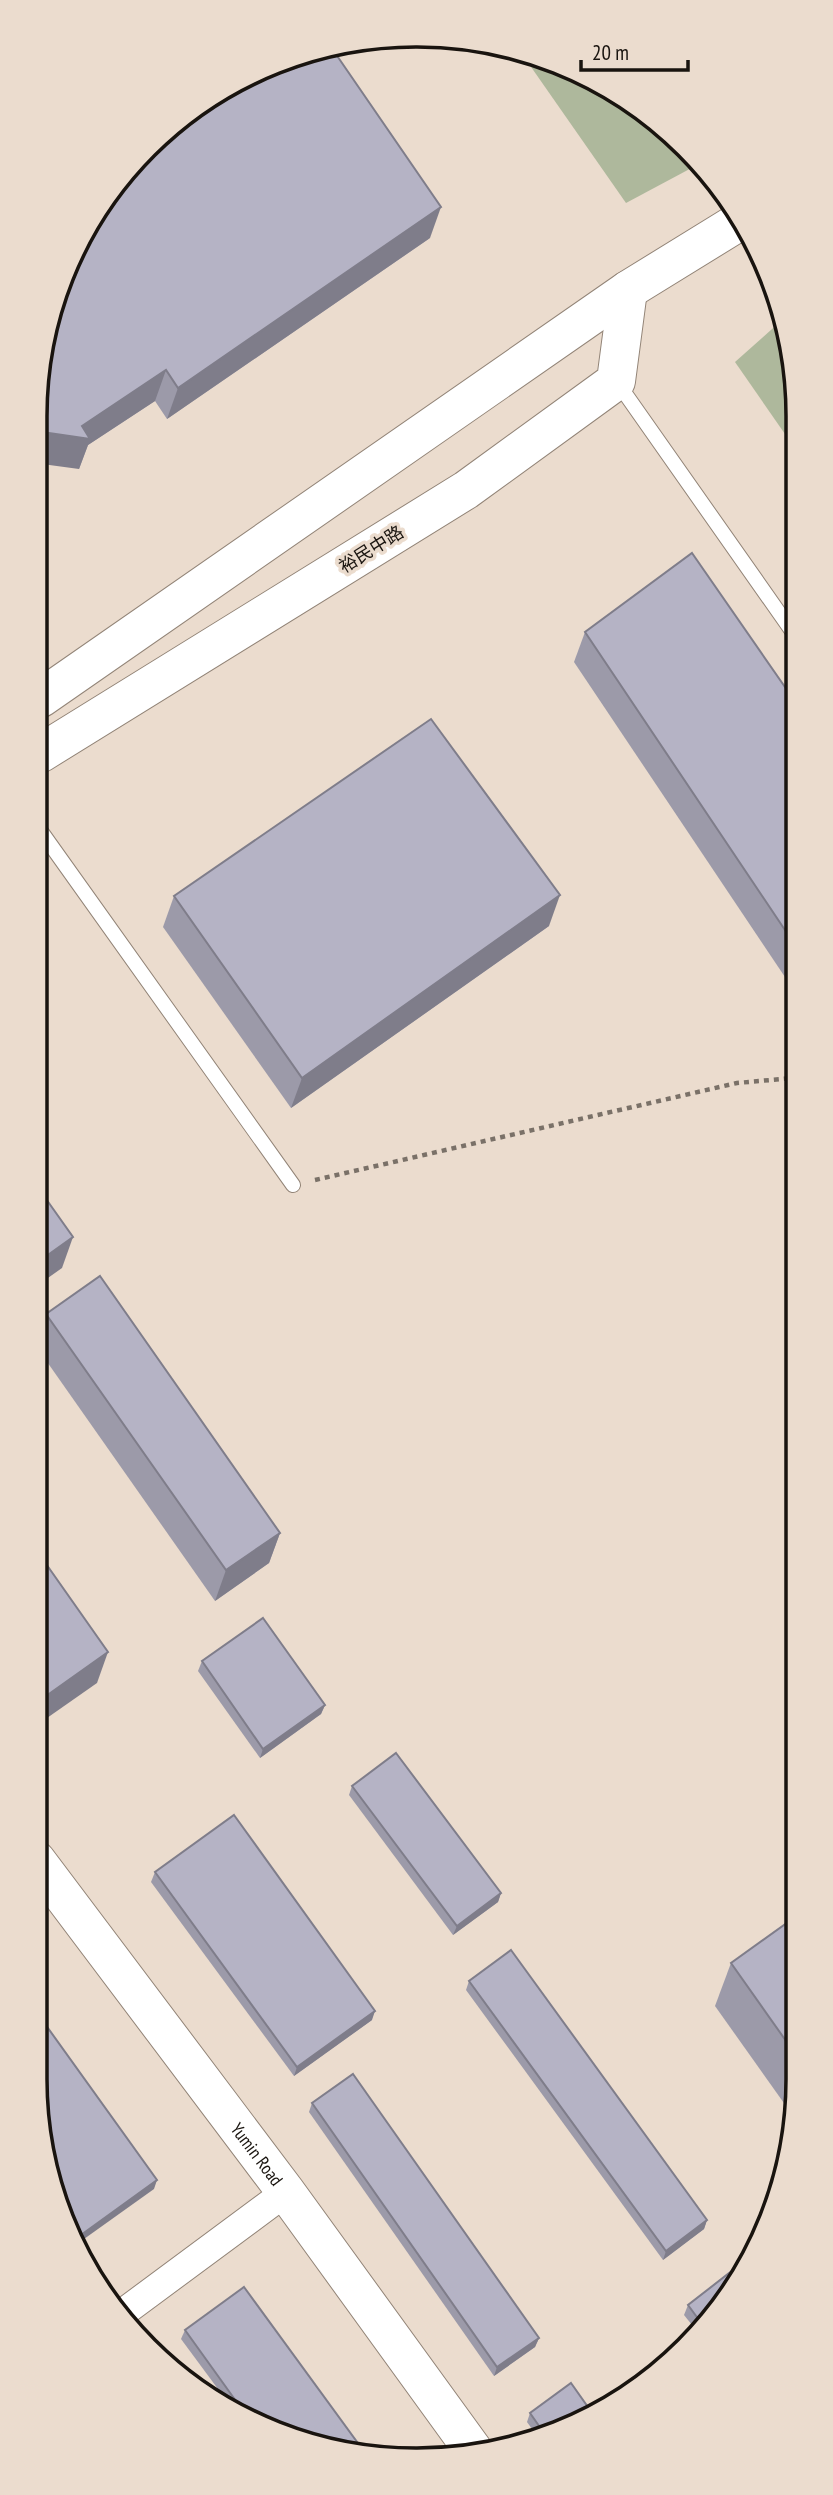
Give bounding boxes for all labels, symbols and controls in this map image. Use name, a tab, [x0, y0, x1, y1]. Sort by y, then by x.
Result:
scale bar	[581, 28, 688, 72]
text: 20 m	[592, 39, 629, 66]
street label: 裕民中路	[334, 520, 408, 578]
street label: Yumin Road	[226, 2118, 289, 2190]

